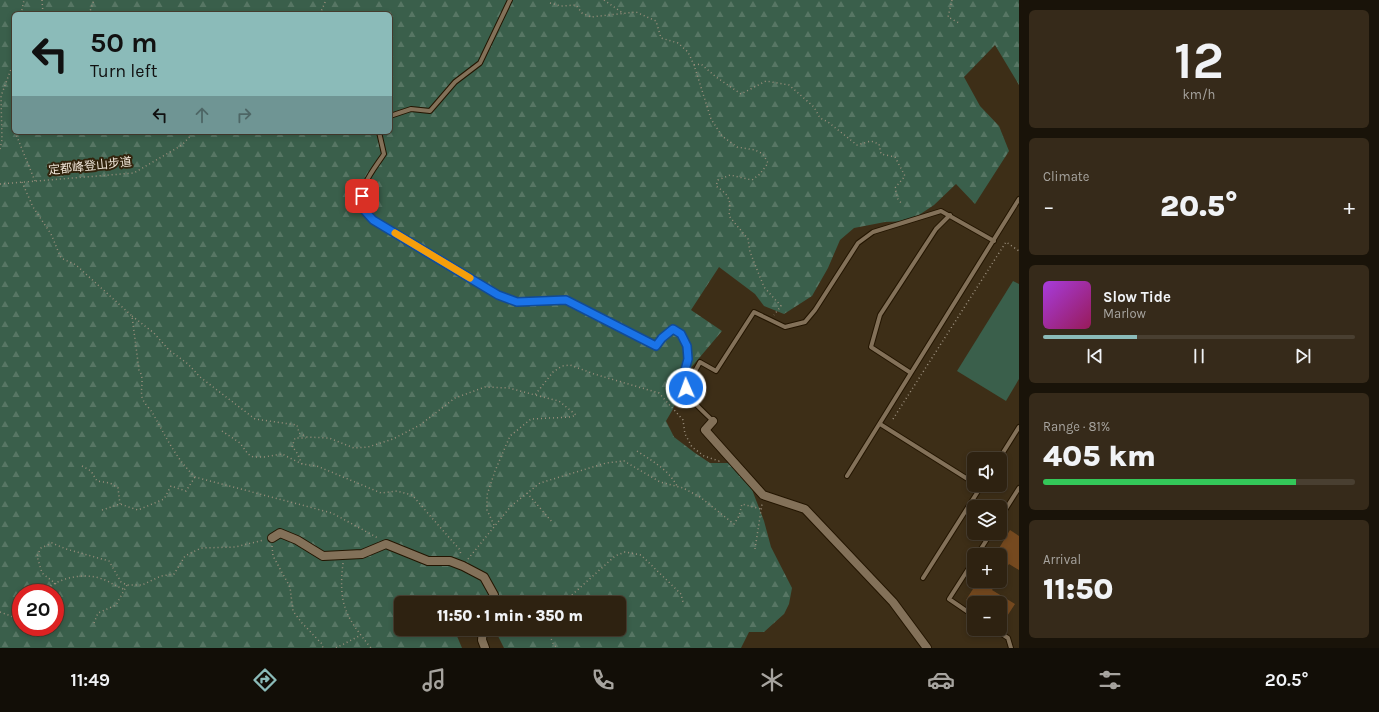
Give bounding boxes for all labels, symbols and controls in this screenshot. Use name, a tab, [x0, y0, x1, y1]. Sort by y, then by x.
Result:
text: 50 m	[90, 26, 158, 59]
icon: left	[24, 28, 76, 80]
text: 12	[1174, 30, 1224, 91]
text: Turn left	[90, 60, 158, 82]
text: km/h	[1183, 87, 1215, 102]
icon: left	[149, 104, 171, 126]
icon: ahead	[191, 104, 213, 126]
icon: right	[233, 104, 255, 126]
street label: 定都峰登山步道	[47, 155, 133, 177]
text: Climate	[1043, 169, 1089, 184]
pin	[345, 179, 379, 213]
icon: arrive	[351, 185, 373, 207]
text: 20.5°	[1160, 188, 1238, 224]
text: −	[1043, 194, 1055, 220]
text: +	[1343, 194, 1355, 220]
text: Slow Tide	[1103, 288, 1171, 306]
text: Marlow	[1103, 306, 1146, 321]
icon: previous	[1084, 345, 1106, 367]
icon: pause	[1188, 345, 1210, 367]
icon: next	[1292, 345, 1314, 367]
position arrow	[665, 367, 707, 409]
text: Range · 81%	[1043, 419, 1110, 434]
text: 405 km	[1043, 438, 1156, 474]
map controls	[967, 452, 1007, 636]
button: sound	[967, 452, 1007, 492]
button: layers	[967, 500, 1007, 540]
button: +	[967, 548, 1007, 588]
text: Arrival	[1043, 552, 1081, 567]
text: 11:50	[1043, 571, 1114, 607]
speed limit sign: 20	[12, 584, 64, 636]
button: −	[967, 596, 1007, 636]
text: 11:50 · 1 min · 350 m	[437, 607, 583, 625]
icon: directions	[251, 666, 279, 694]
icon: music	[420, 666, 448, 694]
icon: phone	[589, 666, 617, 694]
icon: climate	[758, 666, 786, 694]
icon: car	[927, 666, 955, 694]
icon: filters	[1096, 666, 1124, 694]
text: 11:49	[70, 669, 110, 691]
text: 20.5°	[1265, 669, 1308, 691]

